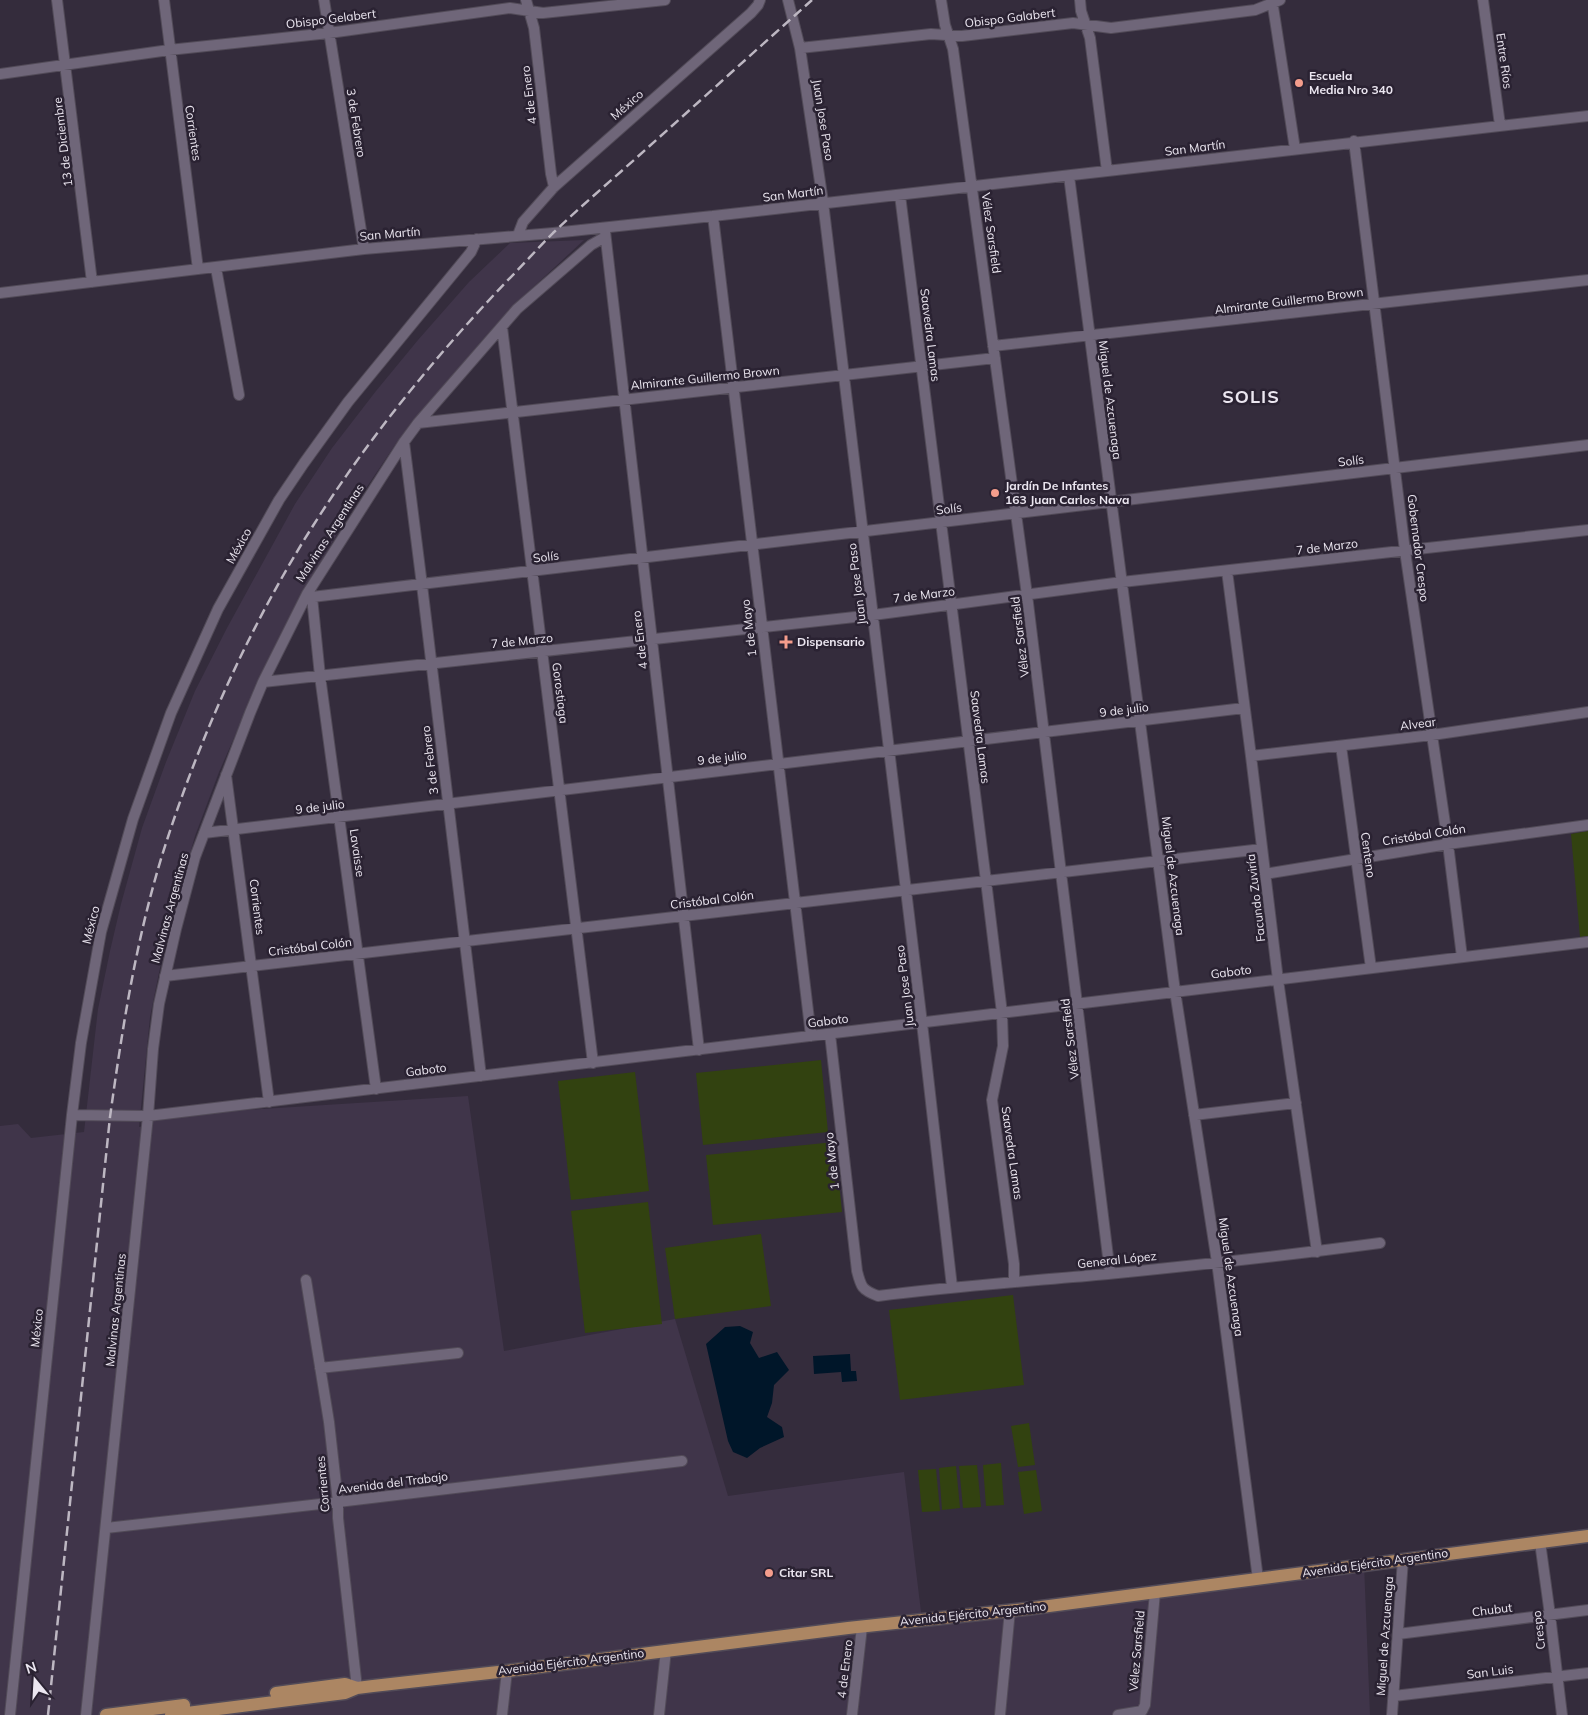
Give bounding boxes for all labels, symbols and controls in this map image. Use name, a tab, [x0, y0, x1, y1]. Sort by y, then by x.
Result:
street label: Obispo Galabert	[964, 5, 1056, 30]
street label: Obispo Gelabert	[285, 6, 377, 31]
street label: Entre Ríos	[1493, 32, 1516, 90]
street label: 4 de Enero	[517, 65, 540, 125]
place label: Escuela Media Nro 340	[1309, 68, 1393, 97]
marker: Escuela Media Nro 340	[1293, 77, 1305, 89]
street label: Juan Jose Paso	[810, 78, 837, 162]
street label: México	[607, 86, 646, 123]
street label: 3 de Febrero	[344, 87, 369, 159]
street label: 13 de Diciembre	[50, 96, 75, 188]
street label: Corrientes	[182, 104, 205, 162]
street label: San Martín	[1164, 136, 1226, 159]
street label: San Martín	[762, 182, 824, 205]
street label: Vélez Sarsfield	[978, 192, 1005, 274]
street label: San Martín	[359, 223, 421, 244]
street label: Almirante Guillermo Brown	[1214, 284, 1364, 317]
street label: Saavedra Lamas	[917, 287, 944, 382]
street label: Miguel de Azcuenaga	[1096, 340, 1125, 460]
street label: Almirante Guillermo Brown	[630, 362, 780, 393]
district label: SOLIS	[1222, 385, 1280, 408]
street label: Solís	[1337, 451, 1365, 470]
place label: Jardín De Infantes 163 Juan Carlos Nava	[1005, 478, 1129, 507]
street label: Malvinas Argentinas	[292, 481, 367, 585]
marker: Jardín De Infantes 163 Juan Carlos Nava	[989, 487, 1001, 499]
street label: Gobernador Crespo	[1404, 493, 1433, 603]
street label: Solís	[935, 499, 963, 518]
street label: México	[223, 525, 255, 566]
street label: 7 de Marzo	[1295, 535, 1359, 558]
street label: Juan Jose Paso	[844, 542, 869, 626]
street label: Solís	[532, 547, 560, 566]
street label: 7 de Marzo	[892, 583, 956, 606]
street label: Vélez Sarsfield	[1007, 596, 1032, 678]
street label: 1 de Mayo	[738, 598, 759, 658]
street label: 4 de Enero	[628, 610, 651, 670]
street label: 7 de Marzo	[490, 630, 554, 651]
place label: Dispensario	[797, 634, 865, 649]
marker: Dispensario	[779, 635, 793, 649]
street label: Gorostiaga	[549, 662, 572, 724]
street label: Saavedra Lamas	[967, 689, 994, 784]
street label: 9 de julio	[1098, 699, 1150, 720]
street label: Alvear	[1399, 714, 1437, 733]
street label: 3 de Febrero	[418, 725, 441, 795]
street label: 9 de julio	[696, 747, 748, 768]
street label: 9 de julio	[294, 796, 346, 817]
street label: Miguel de Azcuenaga	[1159, 816, 1188, 936]
street label: Cristóbal Colón	[1381, 821, 1467, 848]
street label: Lavaisse	[347, 828, 368, 878]
street label: Centeno	[1358, 831, 1379, 879]
street label: Malvinas Argentinas	[148, 851, 192, 965]
street label: Facundo Zuviría	[1243, 853, 1268, 943]
street label: Corrientes	[247, 878, 268, 936]
street label: Cristóbal Colón	[669, 887, 755, 912]
street label: México	[79, 904, 103, 945]
street label: Cristóbal Colón	[267, 934, 353, 959]
street label: Juan Jose Paso	[892, 944, 917, 1028]
street label: Gaboto	[1210, 962, 1252, 981]
street label: Vélez Sarsfield	[1057, 998, 1082, 1080]
street label: Gaboto	[807, 1011, 849, 1030]
street label: Gaboto	[405, 1060, 447, 1079]
street label: Saavedra Lamas	[999, 1105, 1026, 1201]
street label: 1 de Mayo	[821, 1131, 842, 1191]
street label: Miguel de Azcuenaga	[1216, 1217, 1247, 1337]
street label: General López	[1077, 1248, 1157, 1271]
street label: Malvinas Argentinas	[102, 1252, 129, 1367]
street label: México	[27, 1308, 46, 1348]
street label: Corrientes	[313, 1455, 332, 1513]
street label: Avenida del Trabajo	[337, 1468, 449, 1497]
street label: Avenida Ejército Argentino	[1301, 1545, 1449, 1580]
place label: Citar SRL	[779, 1565, 834, 1580]
marker: Citar SRL	[763, 1567, 775, 1579]
street label: Miguel de Azcuenaga	[1373, 1576, 1396, 1696]
street label: Avenida Ejército Argentino	[899, 1598, 1047, 1629]
street label: Chubut	[1471, 1600, 1513, 1619]
street label: Vélez Sarsfield	[1125, 1610, 1148, 1692]
street label: Crespo	[1529, 1610, 1548, 1650]
street label: 4 de Enero	[833, 1639, 856, 1699]
street label: Avenida Ejército Argentino	[497, 1645, 645, 1678]
north arrow	[10, 1655, 60, 1705]
text: N	[23, 1657, 39, 1678]
street label: San Luis	[1466, 1661, 1514, 1682]

